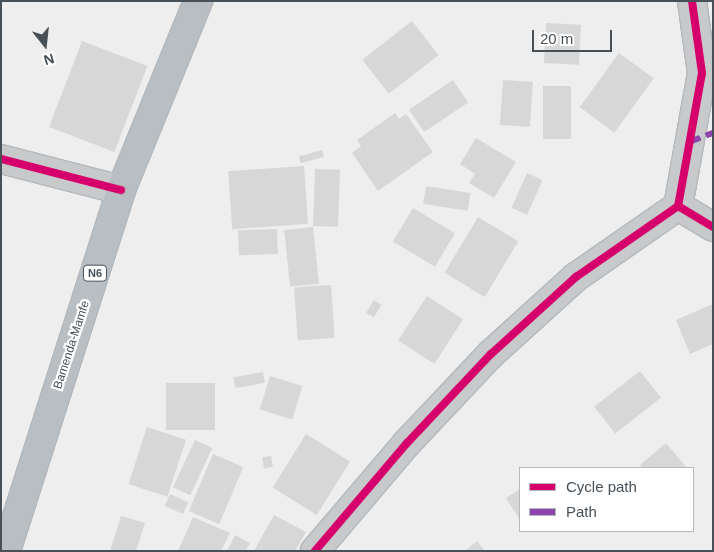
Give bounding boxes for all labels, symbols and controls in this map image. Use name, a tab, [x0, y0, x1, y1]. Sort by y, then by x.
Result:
north arrow	[20, 20, 70, 70]
scale bar	[534, 20, 614, 52]
text: 20 m	[540, 30, 573, 47]
text: N	[42, 50, 56, 69]
road number: N6	[82, 264, 108, 282]
street label: Bamenda-Mamfe	[51, 299, 93, 391]
legend	[519, 467, 694, 532]
text: Cycle path	[566, 478, 637, 495]
text: Path	[566, 503, 597, 520]

